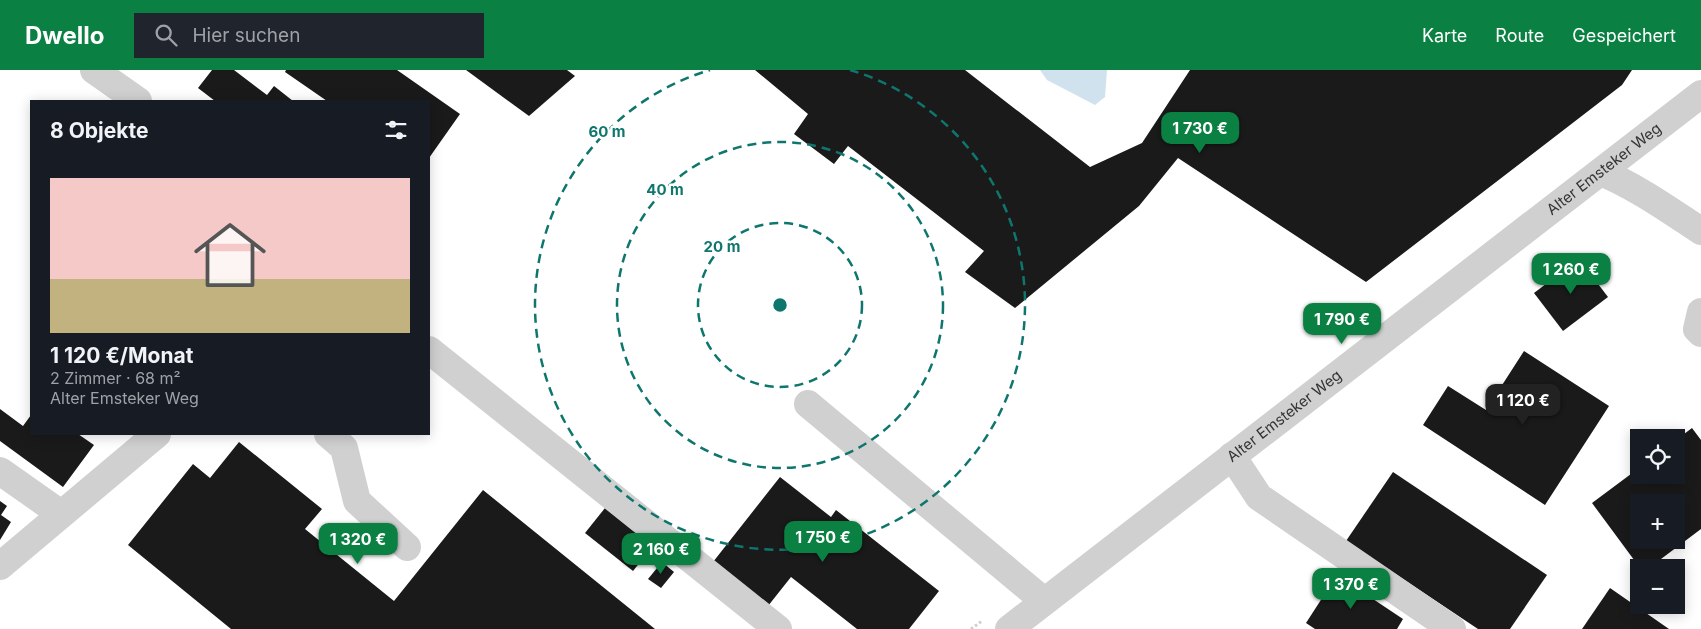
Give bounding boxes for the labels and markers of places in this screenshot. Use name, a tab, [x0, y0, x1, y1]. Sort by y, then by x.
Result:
pin: 1 730 €	[1154, 112, 1246, 154]
pin: 1 260 €	[1525, 252, 1617, 295]
centre of rings	[771, 296, 789, 314]
pin: 1 790 €	[1296, 302, 1388, 345]
pin: 1 120 €	[1477, 384, 1569, 426]
pin: 1 750 €	[777, 520, 869, 563]
pin: 1 320 €	[312, 522, 404, 565]
pin: 2 160 €	[615, 532, 707, 575]
pin: 1 370 €	[1305, 568, 1397, 610]

